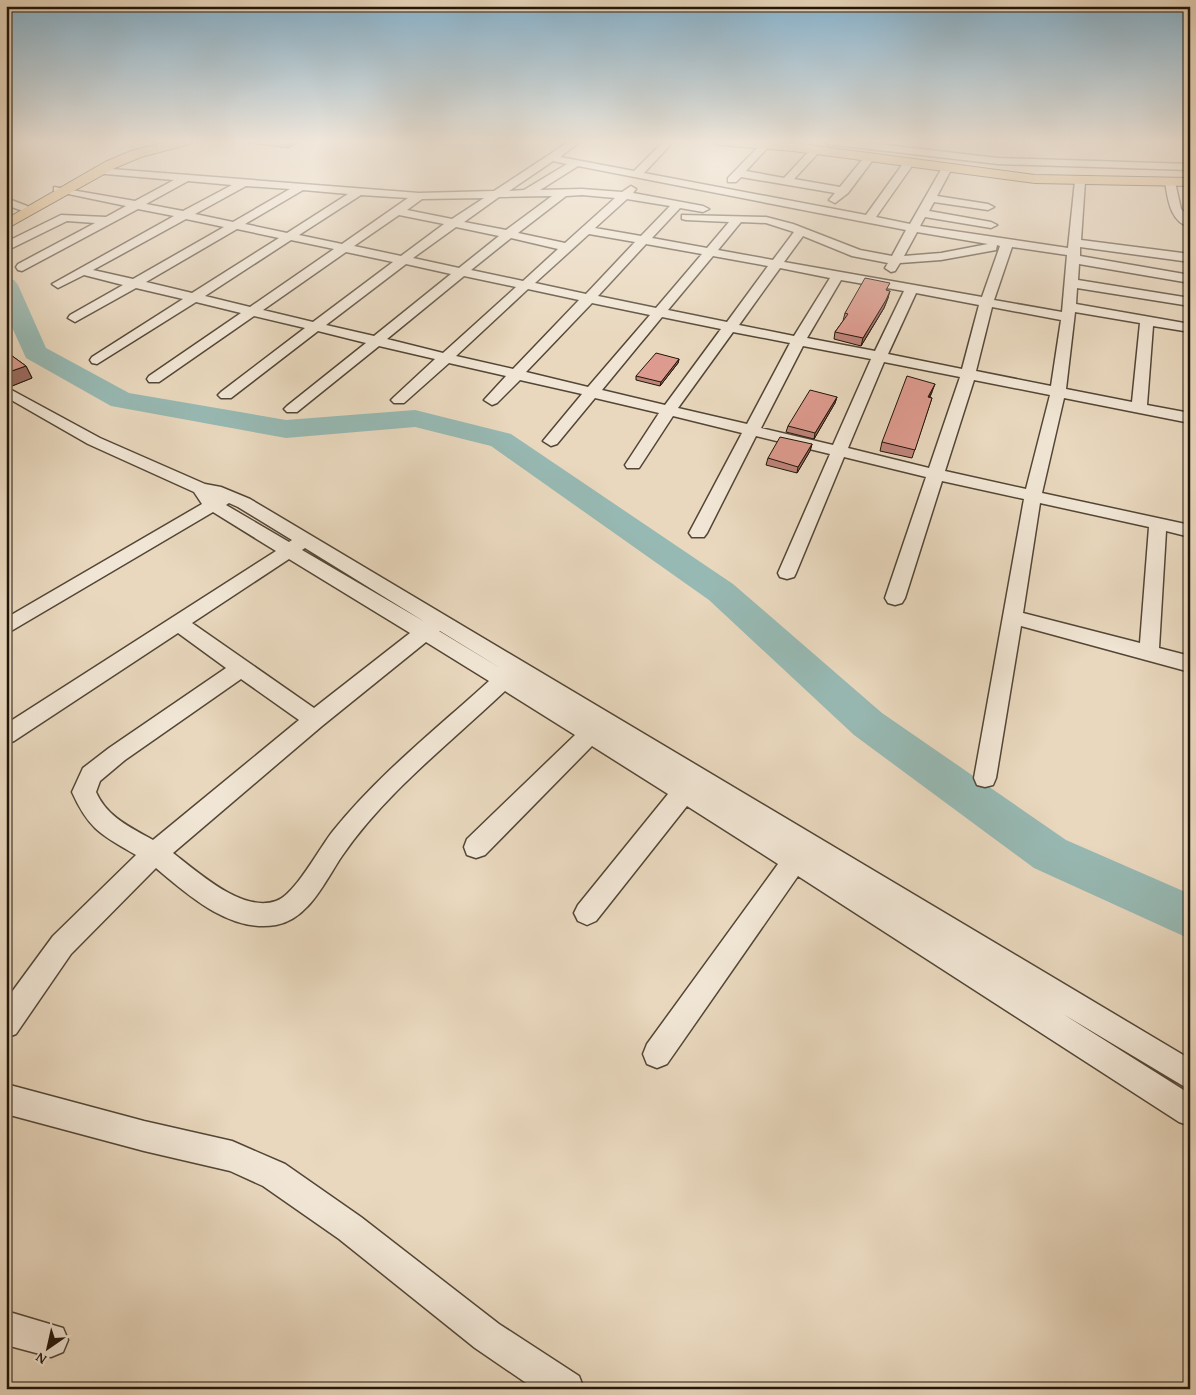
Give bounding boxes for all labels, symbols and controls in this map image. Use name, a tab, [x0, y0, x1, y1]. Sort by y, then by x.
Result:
north arrow	[22, 1322, 72, 1372]
text: N	[31, 1348, 50, 1370]

